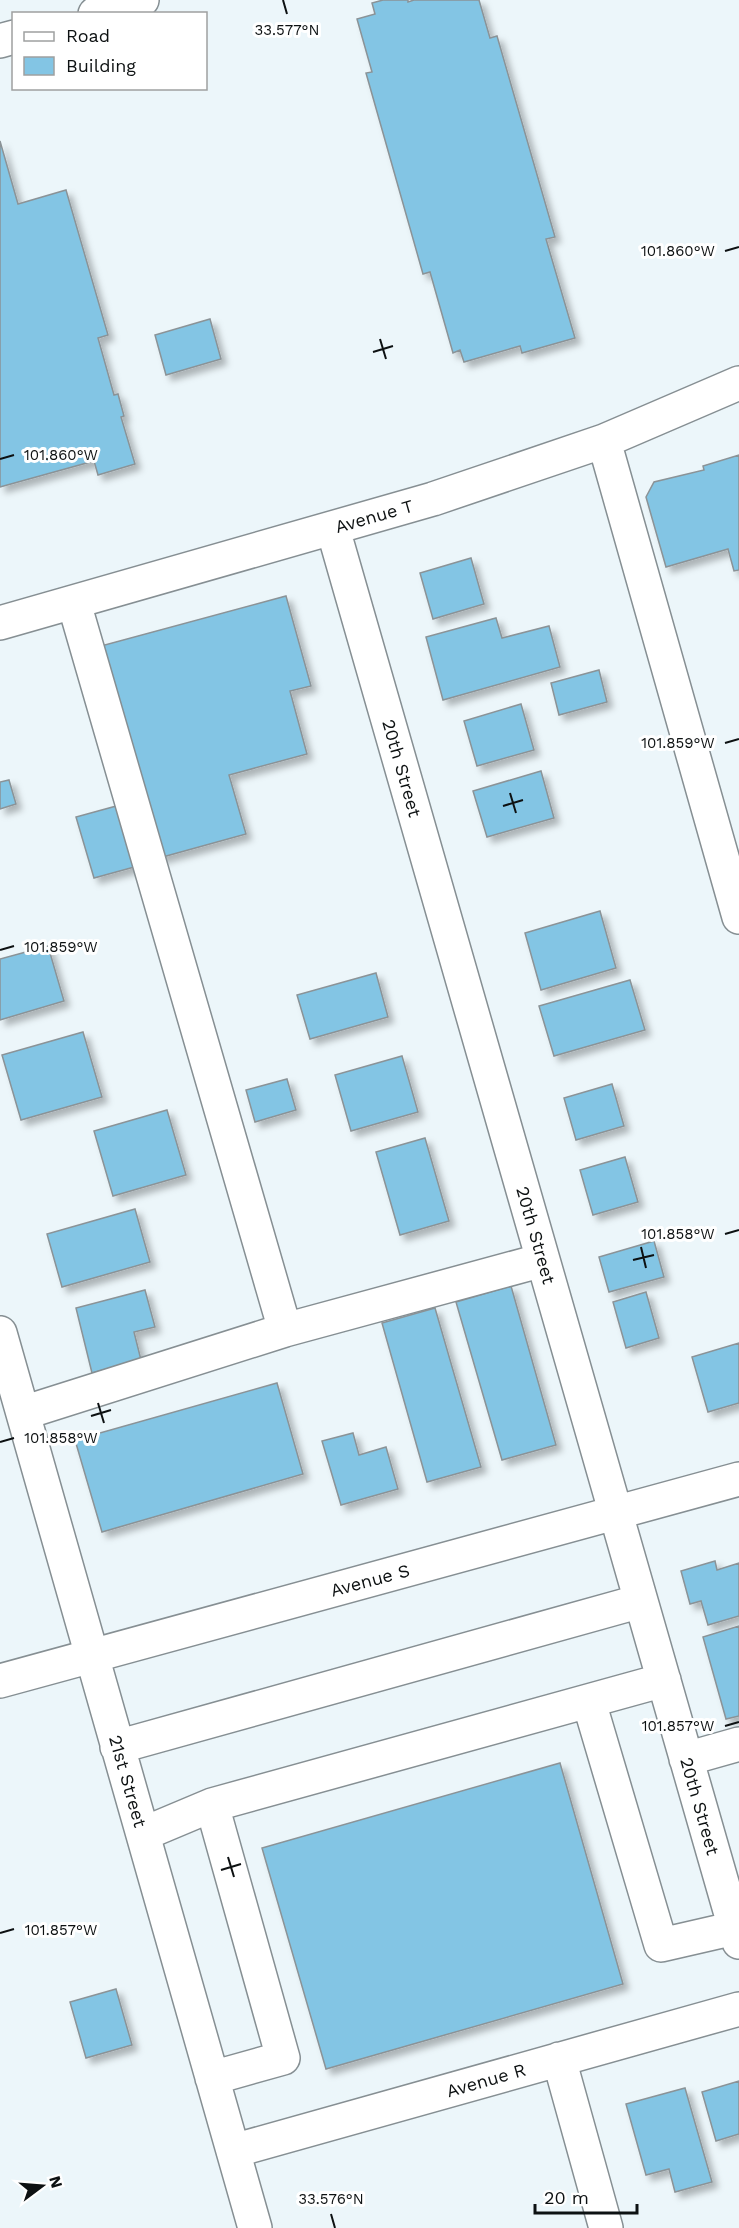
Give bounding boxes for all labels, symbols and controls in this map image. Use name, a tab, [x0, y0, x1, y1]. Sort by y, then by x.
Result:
legend	[12, 12, 207, 90]
text: 33.577°N	[255, 21, 319, 39]
text: Road	[66, 25, 110, 46]
text: Building	[66, 55, 136, 76]
text: 101.860°W	[641, 242, 715, 260]
text: 101.860°W	[24, 446, 98, 464]
street label: Avenue T	[333, 495, 416, 537]
street label: 20th Street	[378, 717, 426, 820]
text: 101.859°W	[641, 734, 715, 752]
text: 101.859°W	[24, 938, 98, 956]
street label: 20th Street	[512, 1184, 560, 1287]
text: 101.858°W	[641, 1225, 715, 1243]
text: 101.858°W	[24, 1429, 98, 1447]
street label: Avenue S	[328, 1559, 412, 1601]
text: 101.857°W	[642, 1717, 714, 1735]
street label: 21st Street	[105, 1733, 151, 1830]
street label: 20th Street	[676, 1755, 724, 1858]
text: 101.857°W	[25, 1921, 97, 1939]
street label: Avenue R	[444, 2059, 528, 2101]
north arrow	[12, 2156, 72, 2216]
text: N	[45, 2174, 67, 2190]
scale bar	[535, 2177, 637, 2215]
text: 20 m	[544, 2187, 589, 2208]
text: 33.576°N	[298, 2190, 364, 2208]

